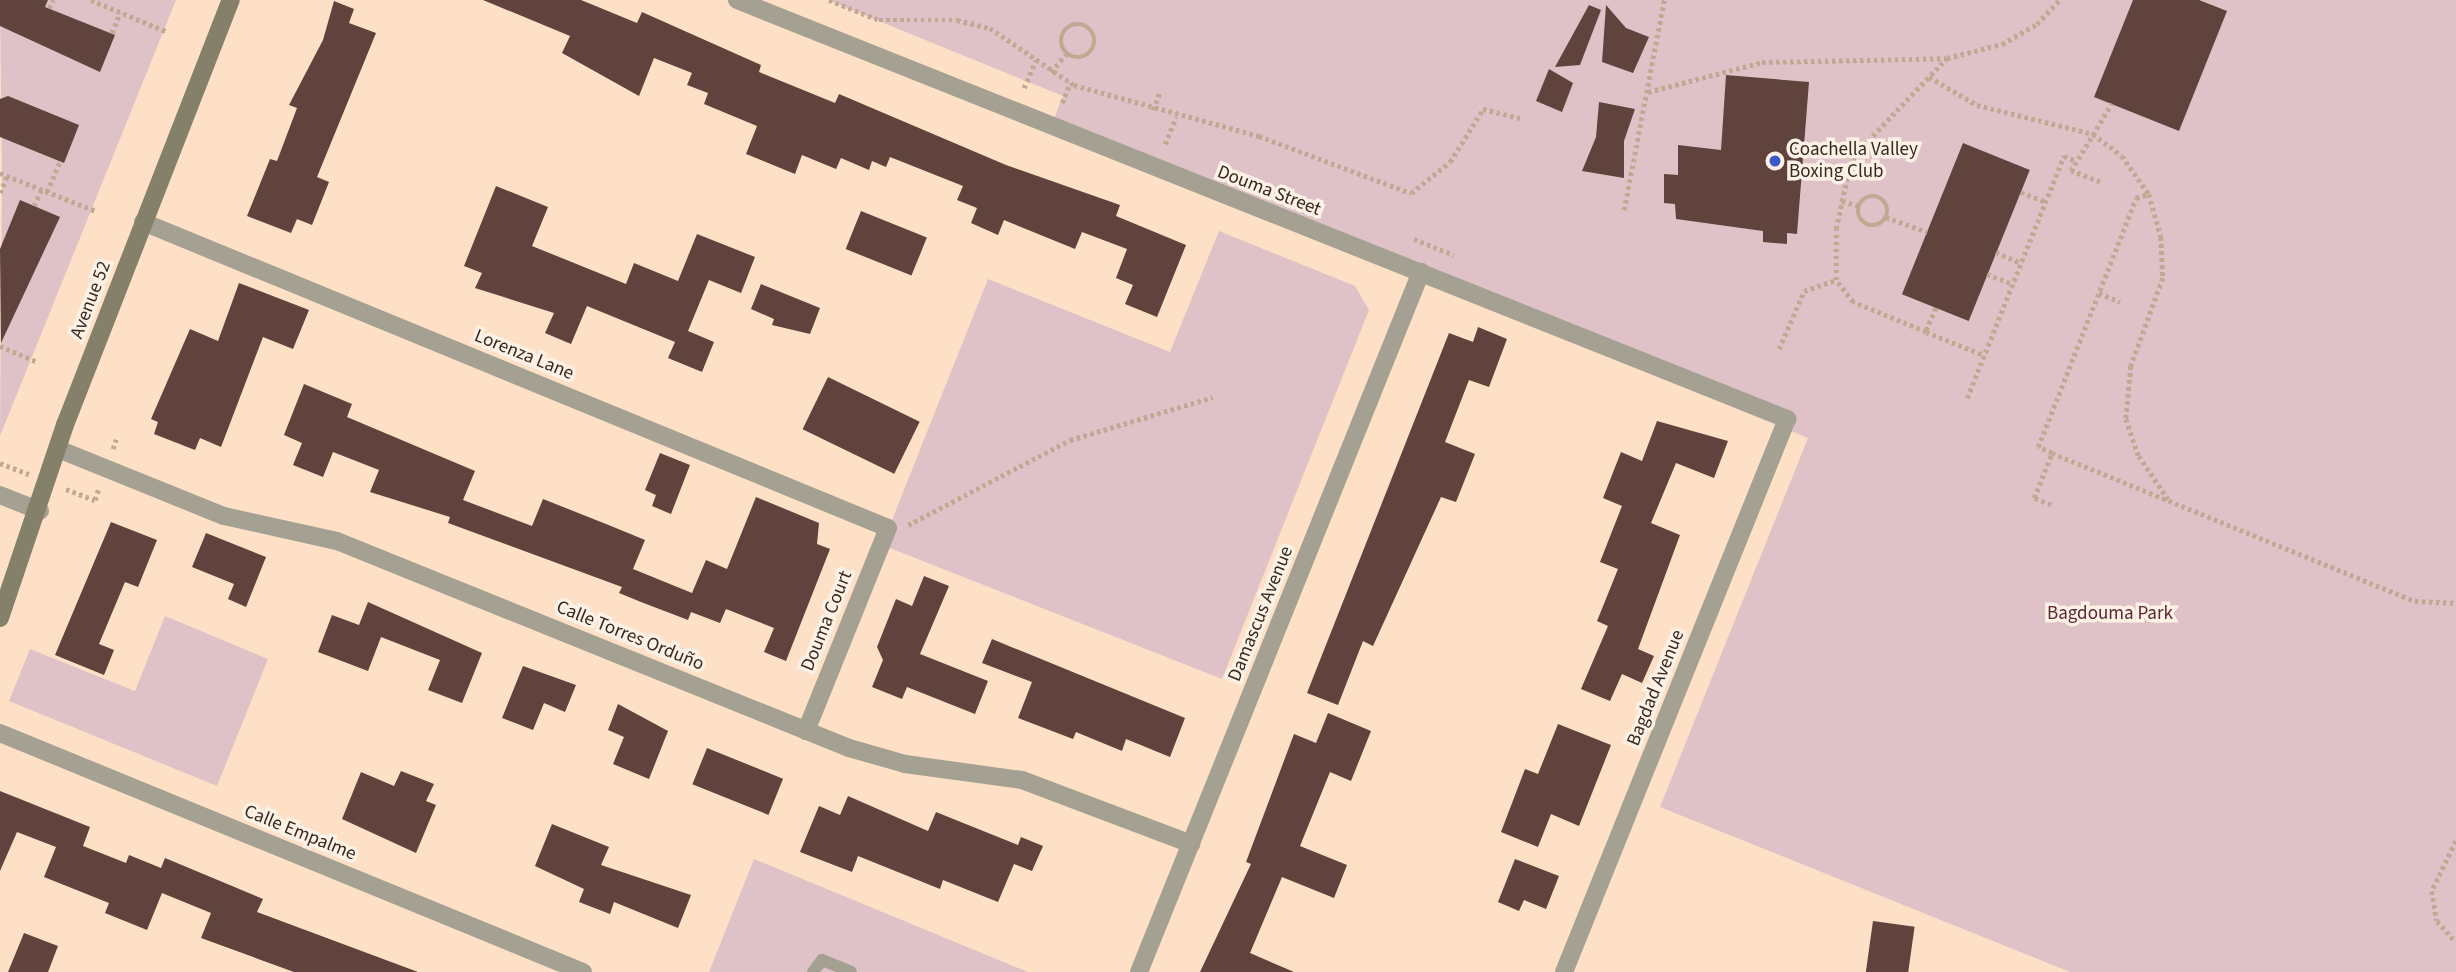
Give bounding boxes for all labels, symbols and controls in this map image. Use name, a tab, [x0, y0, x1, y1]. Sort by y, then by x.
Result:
place label: Coachella Valley Boxing Club	[1789, 139, 1918, 183]
marker: Coachella Valley Boxing Club	[1767, 153, 1783, 169]
street label: Douma Street	[1214, 161, 1324, 221]
street label: Avenue 52	[66, 258, 116, 342]
street label: Lorenza Lane	[471, 325, 577, 385]
street label: Damascus Avenue	[1223, 543, 1299, 685]
street label: Douma Court	[797, 568, 857, 674]
street label: Calle Torres Orduño	[553, 596, 707, 676]
park label: Bagdouma Park	[2047, 603, 2173, 625]
street label: Bagdad Avenue	[1622, 627, 1690, 749]
street label: Calle Empalme	[241, 800, 359, 866]

